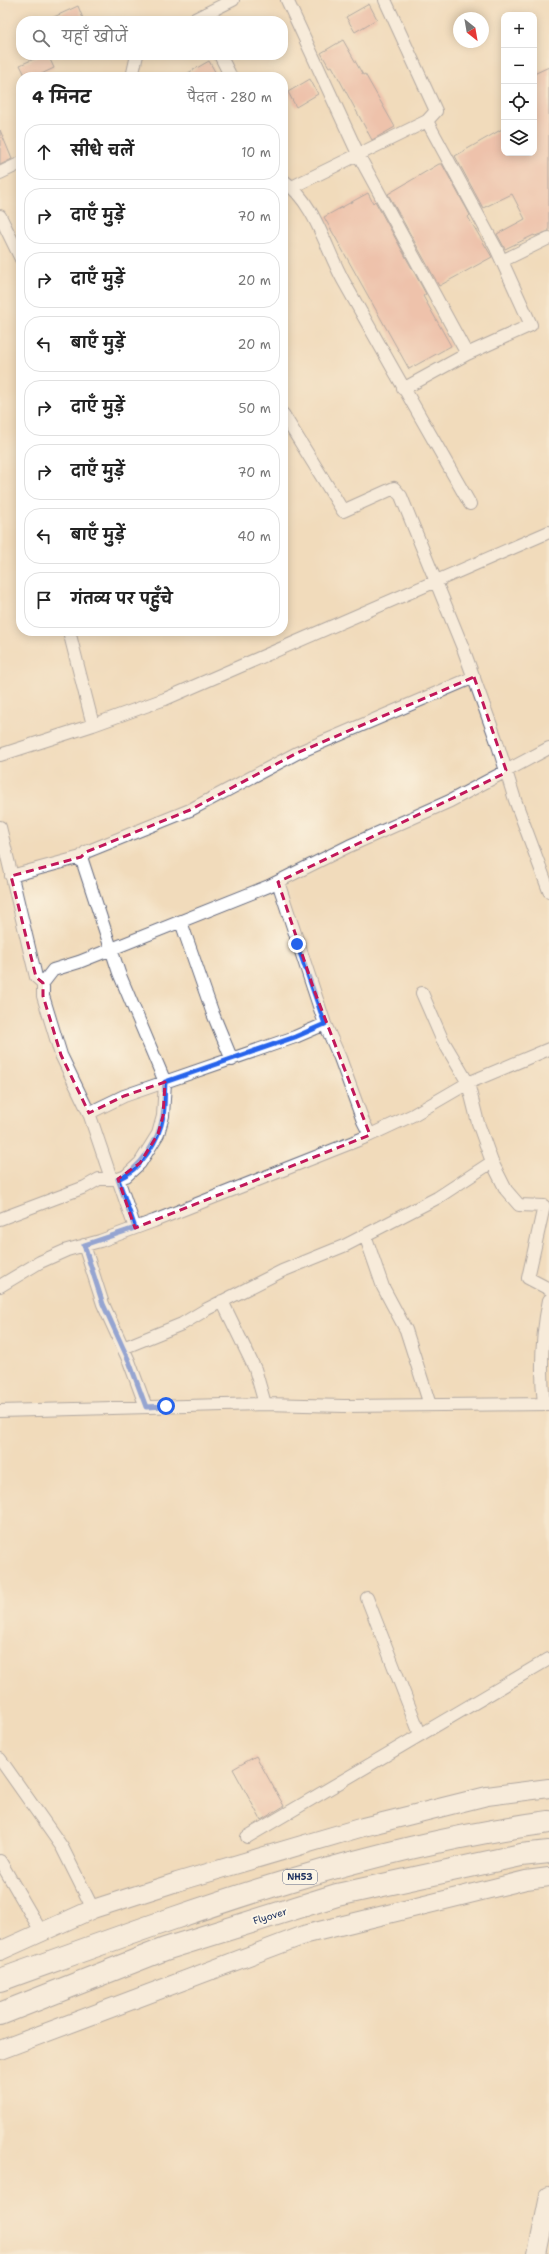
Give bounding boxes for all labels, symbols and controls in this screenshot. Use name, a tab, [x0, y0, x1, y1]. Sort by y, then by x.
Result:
north arrow	[453, 12, 489, 48]
map controls	[501, 12, 537, 156]
button: +	[501, 12, 537, 48]
search box	[16, 16, 288, 60]
icon: search	[30, 27, 52, 49]
text: यहाँ खोजें	[62, 27, 128, 47]
button: −	[501, 48, 537, 84]
button: locate	[501, 84, 537, 120]
text: 4 मिनट	[32, 86, 91, 108]
text: पैदल · 280 m	[187, 89, 272, 106]
button: layers	[501, 120, 537, 156]
icon: ahead	[33, 141, 55, 163]
text: सीधे चलें	[71, 141, 134, 161]
text: 10 m	[241, 144, 271, 161]
icon: right	[33, 205, 55, 227]
text: दाएँ मुड़ें	[71, 205, 125, 225]
text: 70 m	[237, 208, 271, 225]
icon: right	[33, 269, 55, 291]
text: दाएँ मुड़ें	[71, 269, 125, 289]
text: 20 m	[238, 272, 271, 289]
icon: left	[33, 333, 55, 355]
text: बाएँ मुड़ें	[71, 333, 125, 353]
text: 20 m	[238, 336, 271, 353]
icon: right	[33, 397, 55, 419]
text: दाएँ मुड़ें	[71, 397, 125, 417]
text: 50 m	[238, 400, 271, 417]
icon: right	[33, 461, 55, 483]
text: दाएँ मुड़ें	[71, 461, 125, 481]
text: 70 m	[237, 464, 271, 481]
icon: left	[33, 525, 55, 547]
text: बाएँ मुड़ें	[71, 525, 125, 545]
text: 40 m	[237, 528, 271, 545]
icon: arrive	[33, 589, 55, 611]
text: गंतव्य पर पहुँचे	[71, 589, 173, 609]
route end	[288, 935, 306, 953]
route start	[157, 1397, 175, 1415]
road number: NH53	[283, 1870, 317, 1884]
street label: Flyover	[251, 1905, 289, 1927]

